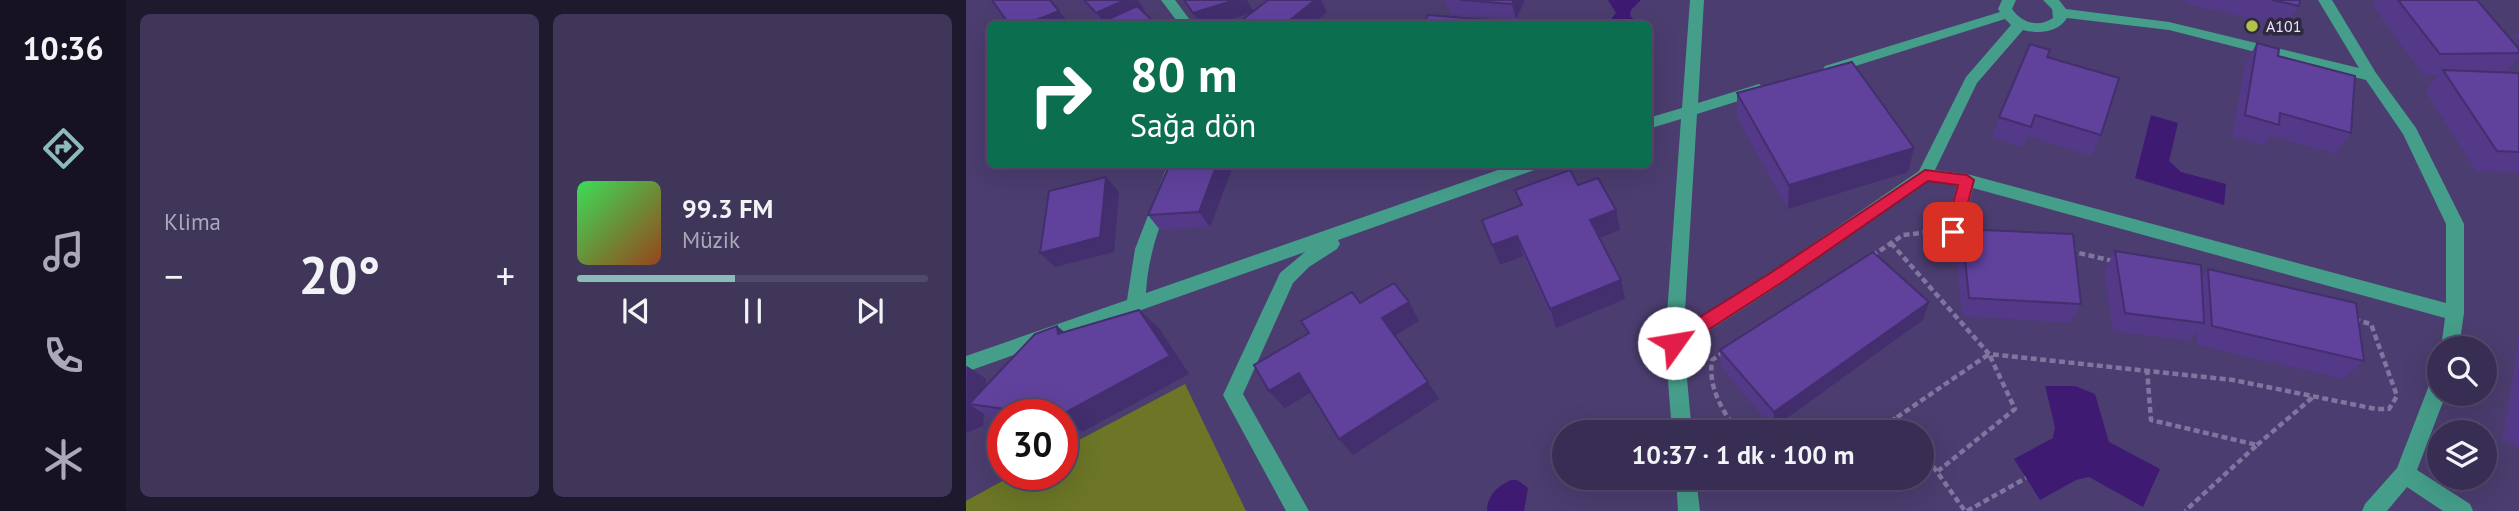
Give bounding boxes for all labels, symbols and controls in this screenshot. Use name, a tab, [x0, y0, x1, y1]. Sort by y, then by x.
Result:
place label: A101	[2266, 16, 2302, 36]
marker: A101	[2244, 18, 2260, 34]
text: 10:36	[22, 27, 104, 69]
text: 80 m	[1130, 42, 1237, 106]
icon: right	[1015, 49, 1106, 140]
text: Sağa dön	[1130, 104, 1256, 146]
icon: directions	[39, 124, 88, 173]
text: 99.3 FM	[682, 192, 773, 225]
pin	[1923, 202, 1983, 262]
text: Klima	[164, 207, 221, 236]
icon: arrive	[1934, 213, 1972, 251]
text: Müzik	[682, 225, 740, 254]
icon: music	[39, 227, 88, 276]
text: 20°	[299, 241, 380, 308]
text: −	[164, 251, 183, 300]
text: +	[496, 251, 515, 300]
icon: previous	[617, 292, 655, 330]
icon: pause	[734, 292, 772, 330]
icon: next	[851, 292, 889, 330]
position arrow	[1637, 306, 1711, 380]
icon: phone	[39, 331, 88, 380]
map controls	[2427, 336, 2497, 490]
button: search	[2427, 336, 2497, 406]
speed limit sign: 30	[987, 399, 1078, 490]
button: layers	[2427, 420, 2497, 490]
icon: climate	[39, 435, 88, 484]
text: 10:37 · 1 dk · 100 m	[1631, 438, 1855, 471]

